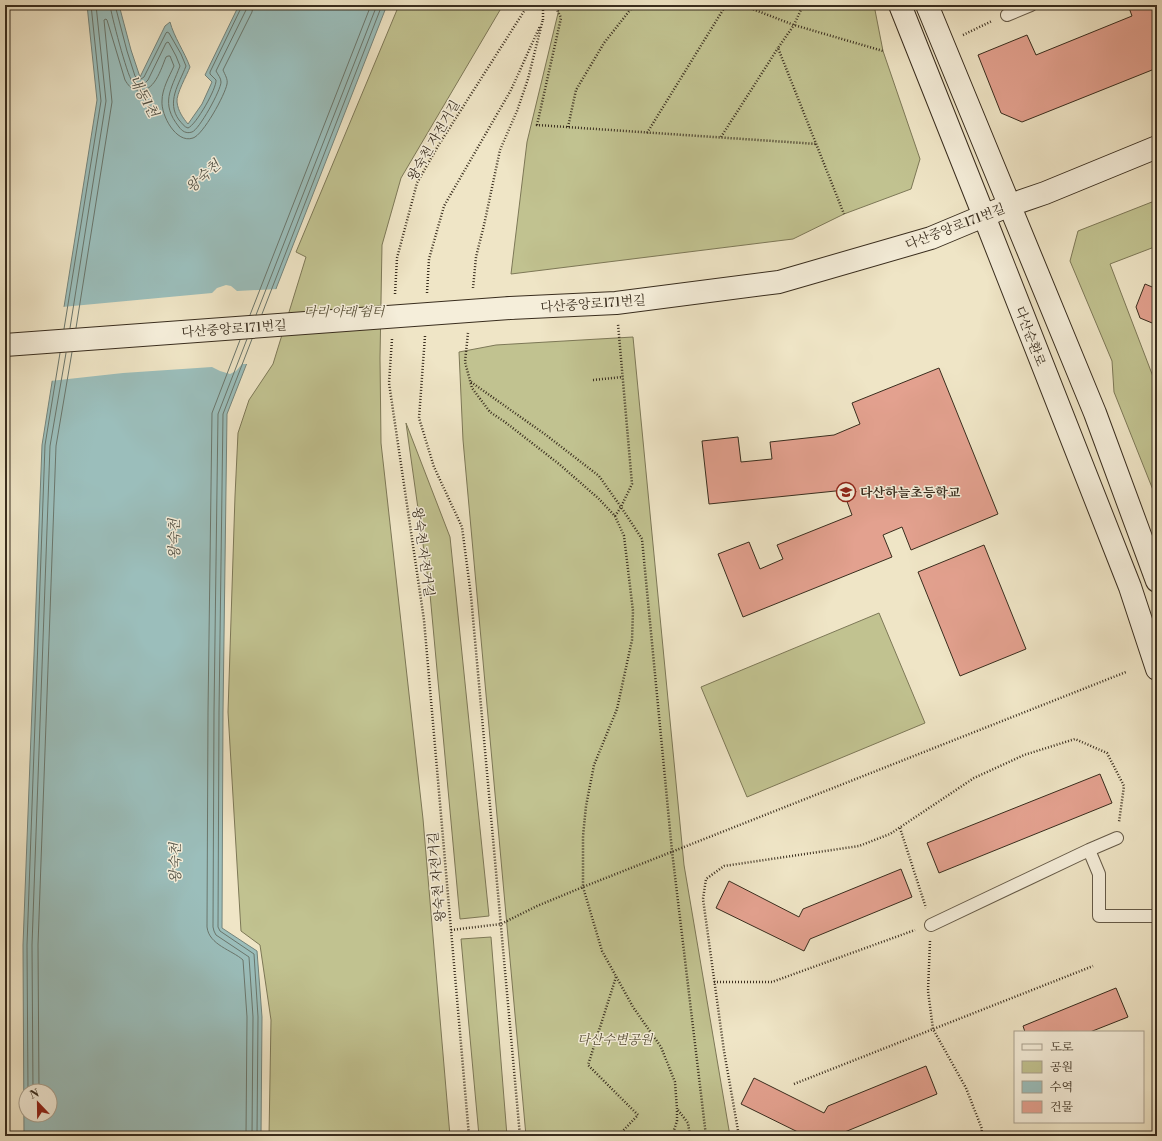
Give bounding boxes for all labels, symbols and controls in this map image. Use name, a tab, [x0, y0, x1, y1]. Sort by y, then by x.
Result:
water label: 내동1천	[124, 72, 163, 122]
street label: 왕숙천 자전거길	[404, 97, 463, 184]
water label: 왕숙천	[183, 155, 226, 197]
street label: 다산중앙로171번길	[903, 201, 1007, 253]
street label: 다산중앙로171번길	[540, 292, 646, 316]
park label: 다리 아래 쉼터	[304, 304, 386, 320]
street label: 다산순환로	[1011, 304, 1049, 369]
street label: 다산중앙로171번길	[181, 317, 287, 341]
school or university icon: 다산하늘초등학교	[835, 481, 857, 503]
place label: 다산하늘초등학교	[860, 485, 961, 501]
street label: 왕숙천 자전거길	[409, 506, 437, 598]
water label: 왕숙천	[166, 517, 184, 559]
street label: 왕숙천 자전거길	[425, 831, 449, 923]
water label: 왕숙천	[167, 841, 185, 883]
legend	[1014, 1031, 1144, 1123]
park label: 다산수변공원	[577, 1032, 654, 1048]
text: 도로	[1050, 1040, 1074, 1055]
text: 공원	[1050, 1060, 1073, 1075]
text: 수역	[1050, 1080, 1073, 1095]
north arrow	[18, 1083, 58, 1123]
text: N	[28, 1086, 42, 1103]
text: 건물	[1050, 1100, 1074, 1115]

